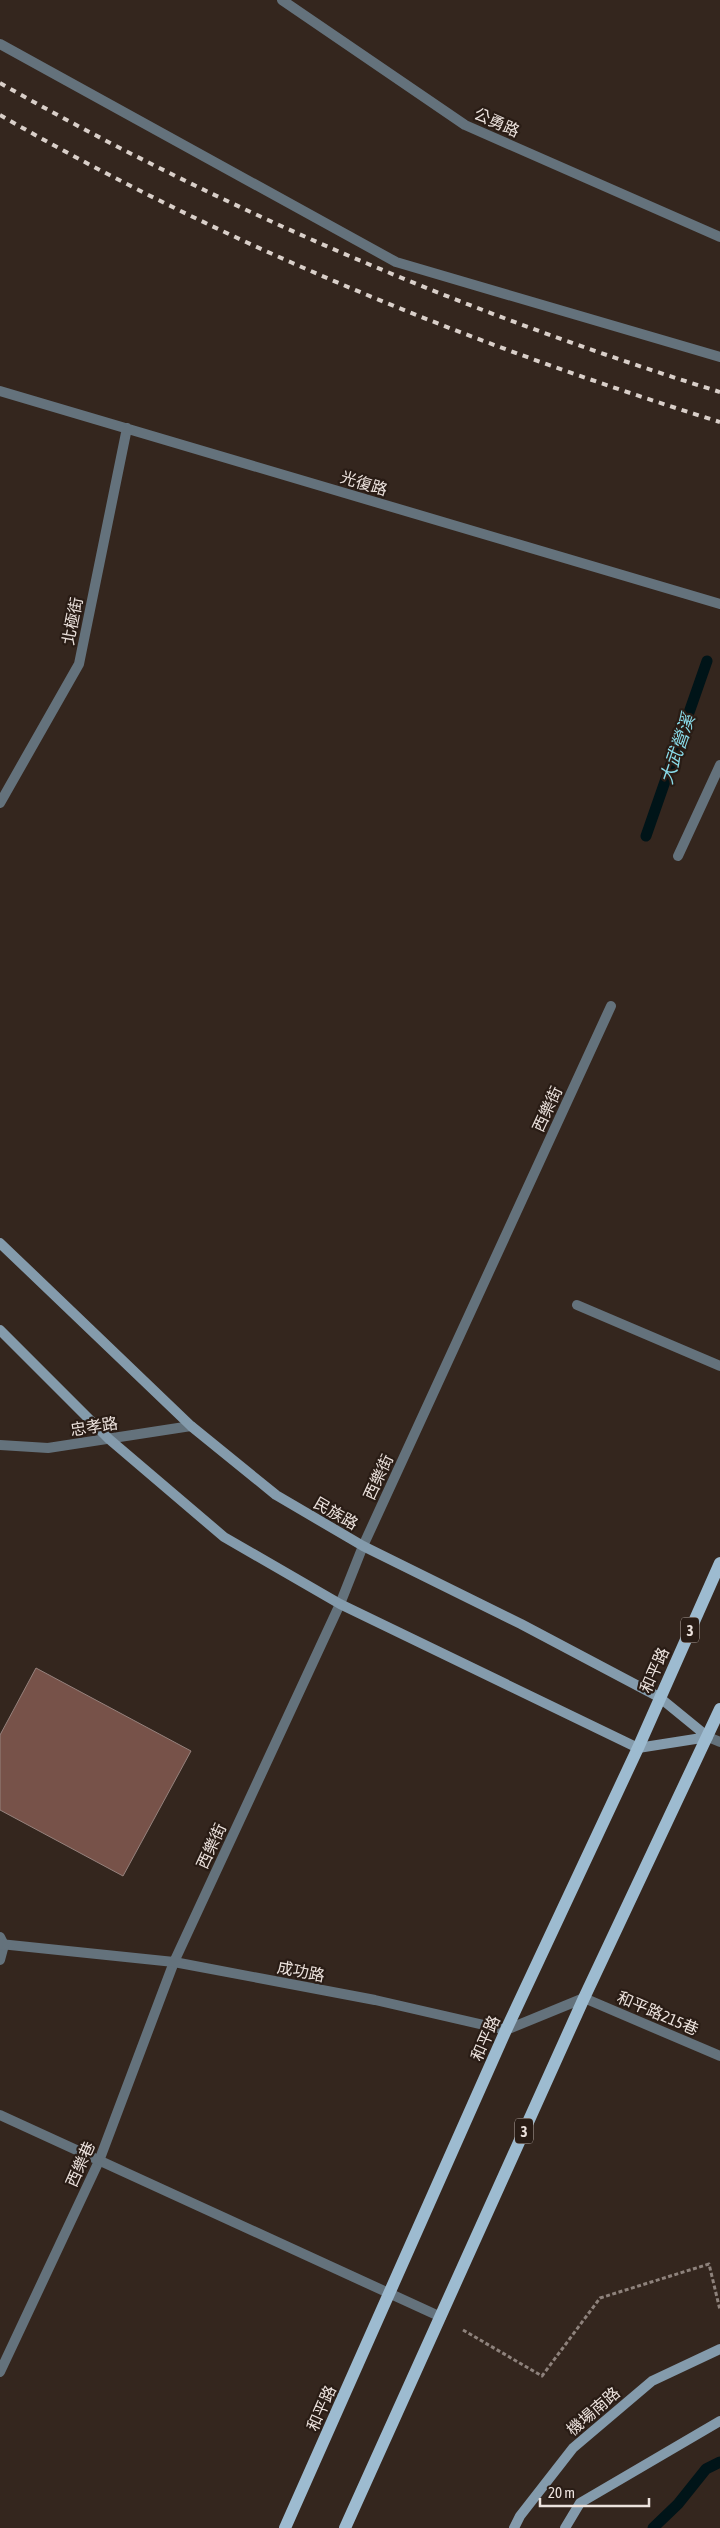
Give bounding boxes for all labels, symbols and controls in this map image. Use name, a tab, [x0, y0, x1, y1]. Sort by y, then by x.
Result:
street label: 公勇路	[471, 104, 523, 140]
street label: 光復路	[338, 467, 390, 499]
street label: 北極街	[59, 596, 85, 646]
water label: 大武營溪	[655, 709, 700, 786]
street label: 西樂街	[529, 1083, 565, 1135]
street label: 忠孝路	[69, 1413, 119, 1439]
street label: 西樂街	[360, 1451, 396, 1503]
street label: 民族路	[311, 1493, 361, 1533]
road number: 3	[681, 1618, 699, 1642]
street label: 和平路	[636, 1644, 672, 1696]
street label: 西樂街	[193, 1820, 229, 1872]
street label: 成功路	[276, 1958, 326, 1984]
street label: 和平路215巷	[615, 1988, 701, 2038]
street label: 和平路	[467, 2012, 503, 2064]
road number: 3	[515, 2118, 533, 2144]
street label: 西樂巷	[62, 2138, 98, 2190]
street label: 和平路	[303, 2382, 339, 2434]
street label: 機場南路	[563, 2383, 623, 2439]
scale bar	[540, 2476, 649, 2508]
text: 20 m	[548, 2484, 575, 2501]

